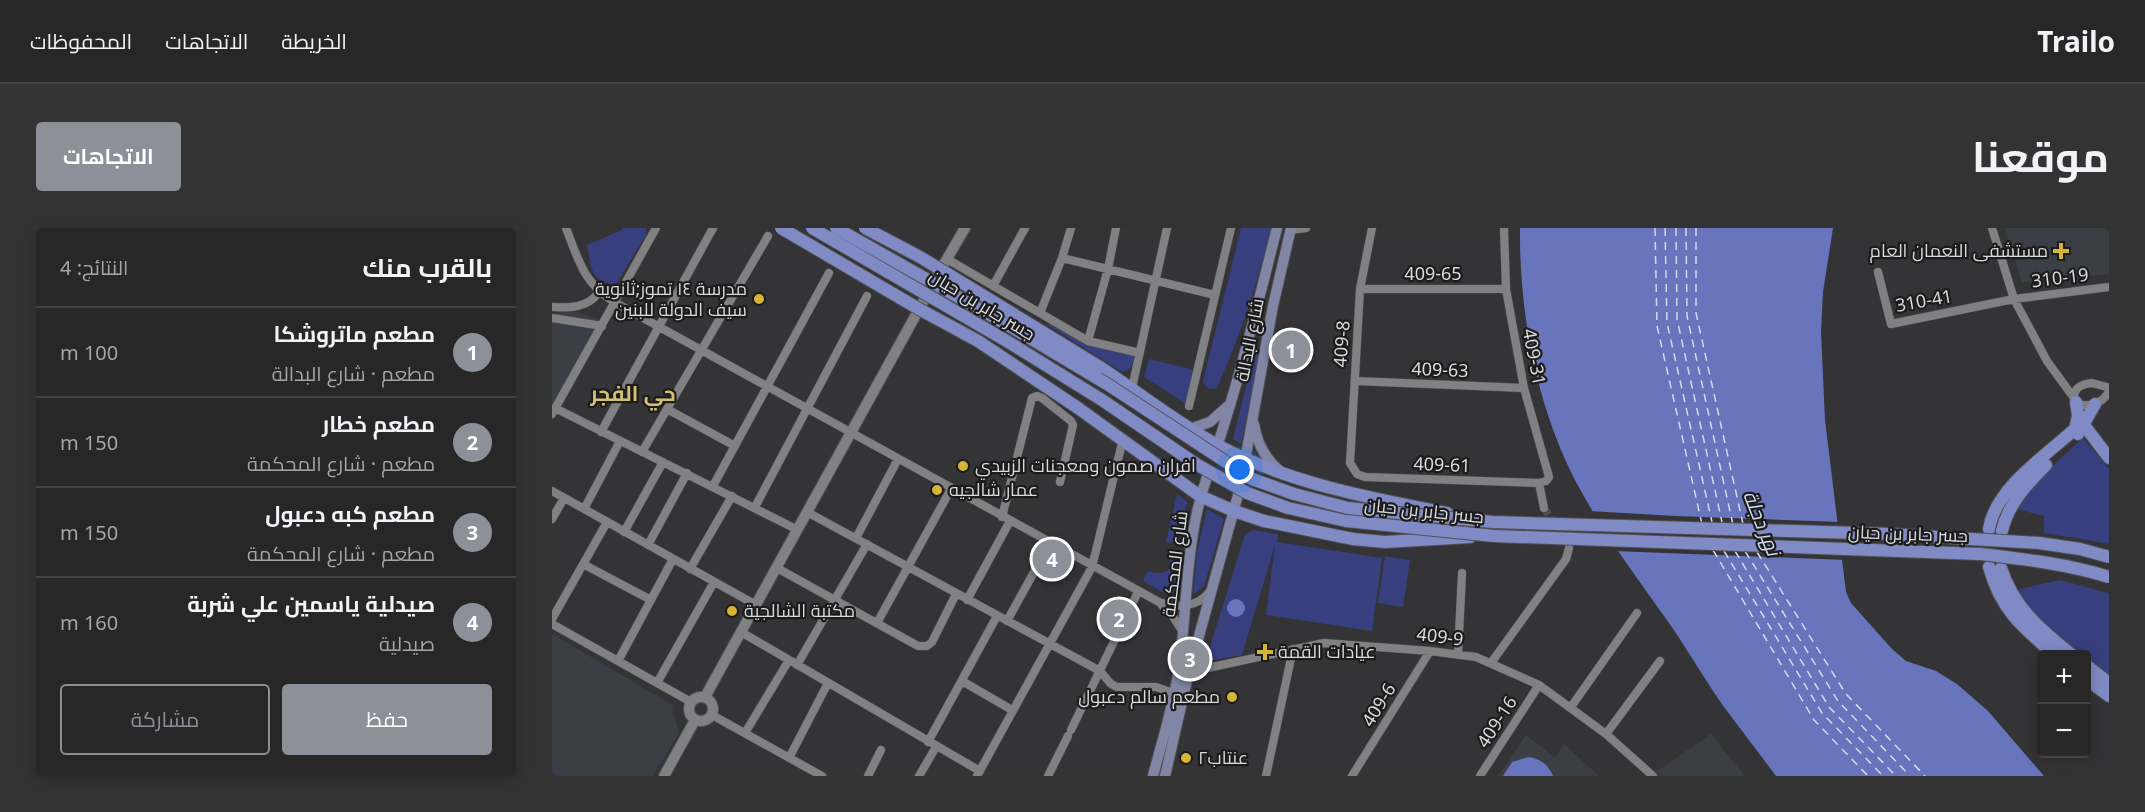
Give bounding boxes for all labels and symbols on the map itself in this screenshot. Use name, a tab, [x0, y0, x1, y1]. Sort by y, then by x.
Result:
place label: مستشفى النعمان العام	[1870, 238, 2048, 263]
marker: مستشفى النعمان العام	[2052, 242, 2070, 260]
street label: 409-65	[1404, 261, 1462, 285]
street label: 310-19	[2030, 262, 2090, 292]
street label: جسر جابر بن حيان	[925, 263, 1040, 345]
place label: مدرسة ١٤ تموز;ثانوية سيف الدولة للبنين	[595, 276, 747, 321]
street label: 310-41	[1894, 283, 1954, 317]
marker: مدرسة ١٤ تموز;ثانوية سيف الدولة للبنين	[752, 292, 766, 306]
street label: شارع البدالة	[1229, 296, 1270, 384]
street label: 409-8	[1327, 320, 1355, 368]
street label: 409-31	[1518, 326, 1552, 387]
pin: 1	[1272, 328, 1310, 372]
street label: 409-63	[1411, 356, 1469, 382]
district label: حي الفجر	[589, 379, 676, 411]
street label: 409-61	[1413, 451, 1471, 477]
place label: افران صمون ومعجنات الزبيدي	[975, 453, 1196, 480]
your location	[1225, 455, 1254, 484]
marker: افران صمون ومعجنات الزبيدي	[956, 459, 970, 473]
place label: عمار شالجيه	[949, 477, 1038, 501]
marker: عمار شالجيه	[930, 483, 944, 497]
water label: نهر دجلة	[1737, 486, 1789, 562]
street label: جسر جابر بن حيان	[1363, 492, 1485, 528]
street label: شارع المحكمة	[1156, 509, 1193, 618]
street label: جسر جابر بن حيان	[1848, 519, 1968, 547]
pin: 4	[1032, 536, 1072, 582]
pin: 2	[1100, 596, 1138, 642]
place label: مكتبة الشالجية	[744, 598, 855, 622]
marker: مكتبة الشالجية	[725, 604, 739, 618]
street label: 409-9	[1415, 621, 1465, 651]
pin: 3	[1170, 636, 1210, 682]
place label: عيادات القمة	[1278, 639, 1376, 663]
marker: عيادات القمة	[1256, 643, 1274, 661]
street label: 409-6	[1356, 678, 1401, 731]
place label: مطعم سالم دعبول	[1078, 684, 1220, 709]
marker: مطعم سالم دعبول	[1225, 690, 1239, 704]
street label: 409-16	[1470, 691, 1522, 752]
place label: عنتاب٢	[1198, 745, 1248, 769]
marker: عنتاب٢	[1179, 751, 1193, 765]

